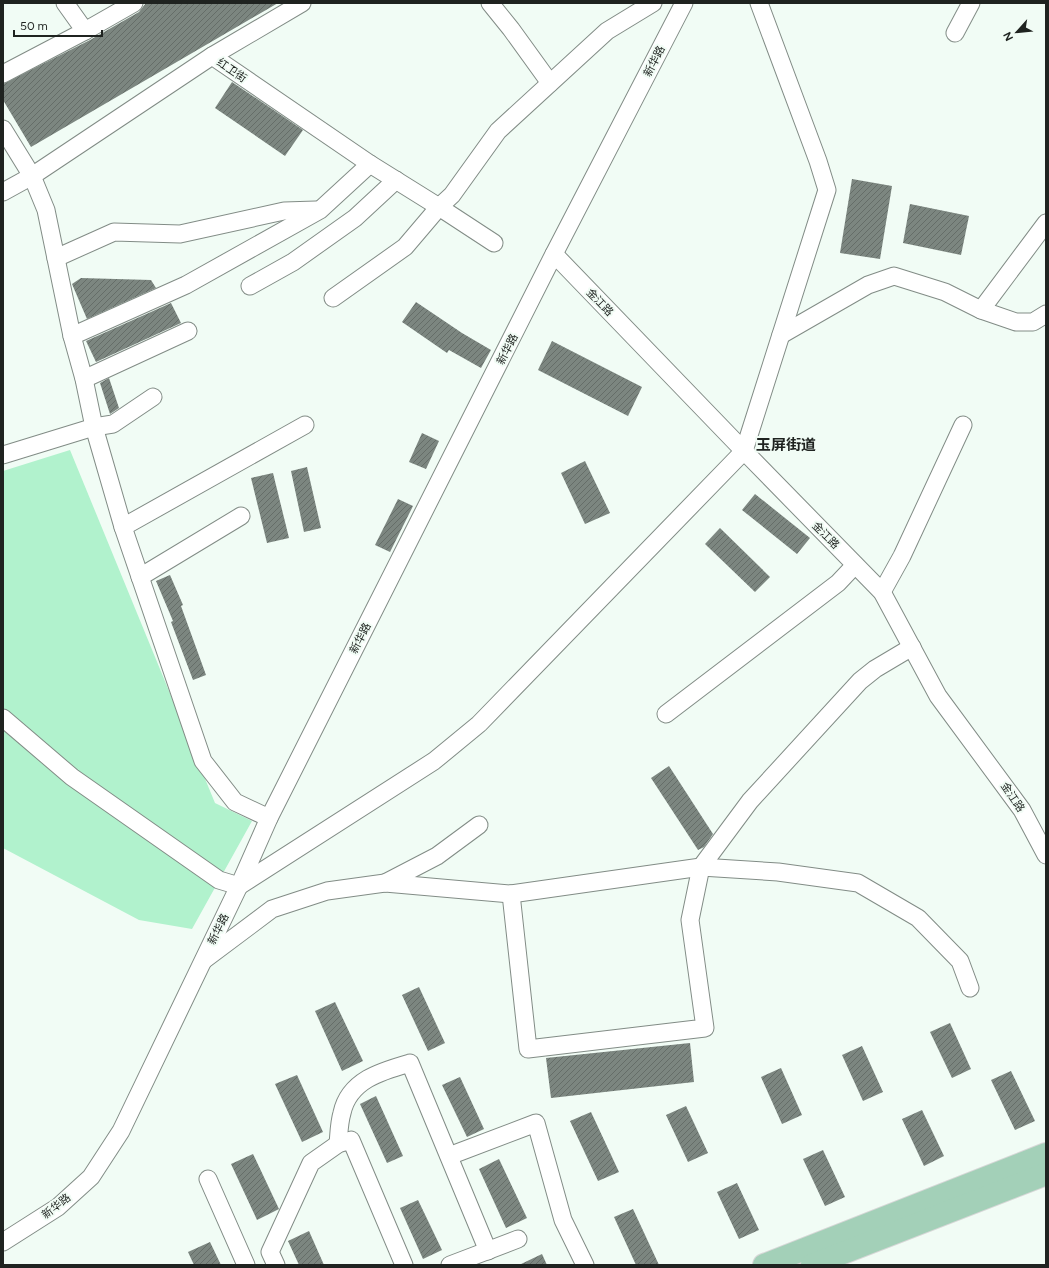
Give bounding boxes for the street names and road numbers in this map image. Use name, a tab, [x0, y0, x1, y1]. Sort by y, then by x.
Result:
street label: 新华路	[641, 44, 668, 79]
street label: 红卫街	[214, 56, 249, 85]
street label: 金江路	[584, 286, 616, 319]
street label: 新华路	[494, 332, 521, 367]
street label: 金江路	[809, 519, 842, 552]
street label: 新华路	[347, 621, 374, 656]
street label: 金江路	[998, 780, 1027, 815]
street label: 新华路	[205, 912, 232, 947]
street label: 新华路	[39, 1191, 73, 1222]

